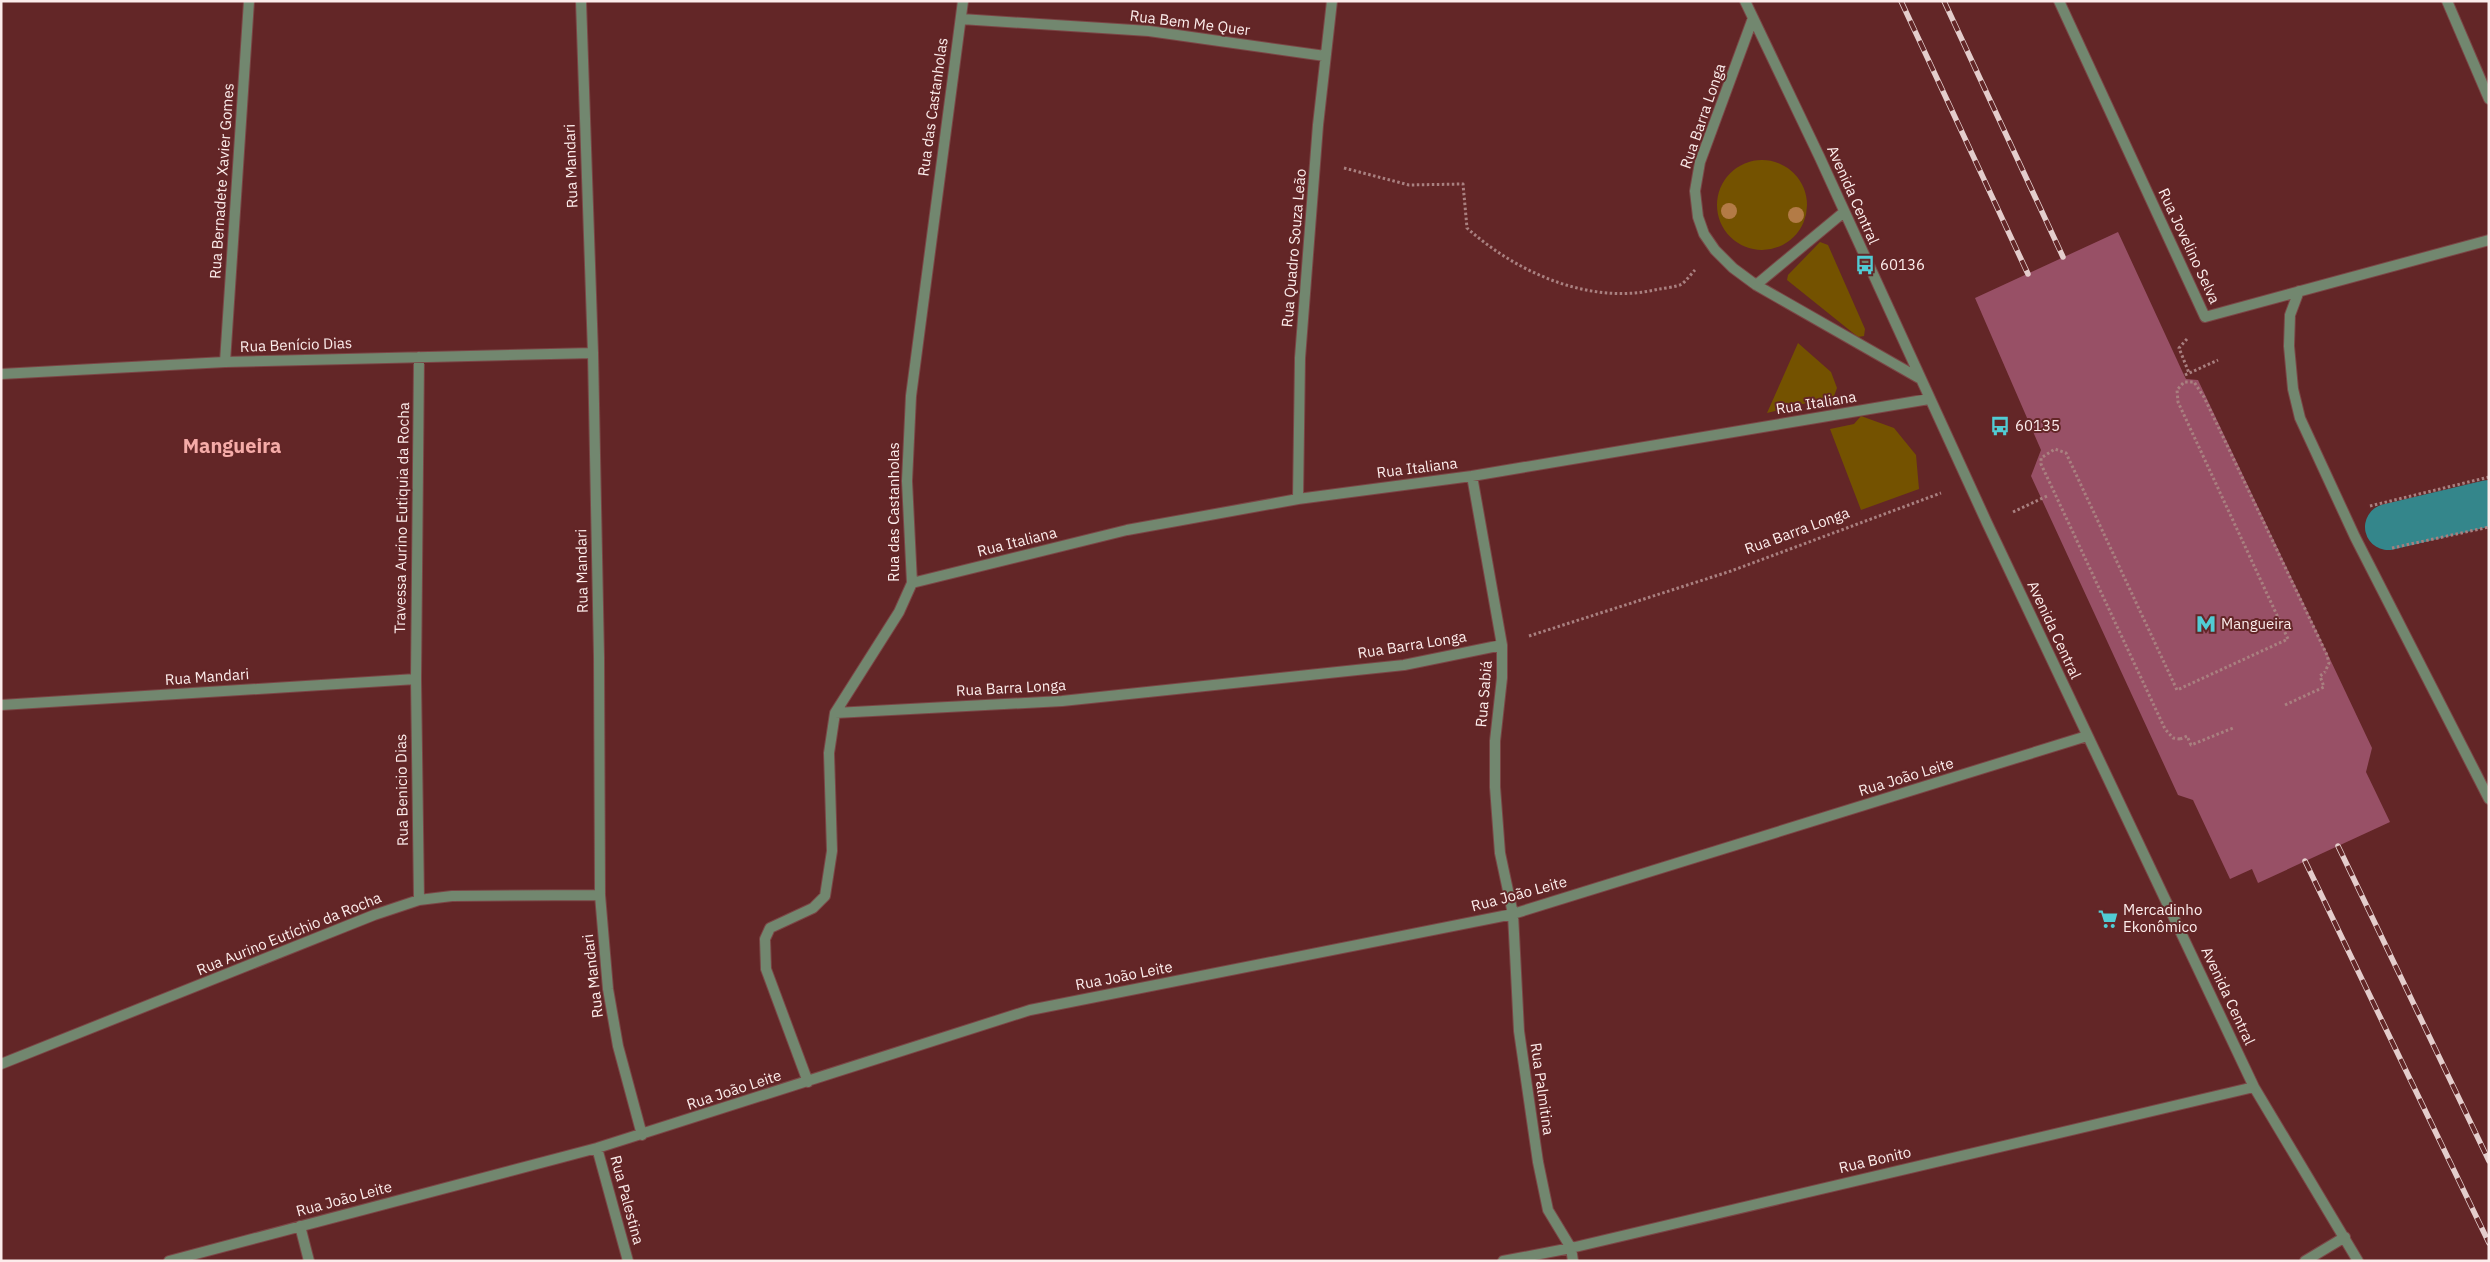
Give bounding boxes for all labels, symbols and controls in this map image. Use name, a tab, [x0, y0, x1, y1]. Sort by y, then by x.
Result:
street label: Rua Bem Me Quer	[1129, 6, 1252, 39]
street label: Rua das Castanholas	[913, 36, 952, 178]
street label: Rua Barra Longa	[1676, 61, 1729, 171]
street label: Rua Bernadete Xavier Gomes	[205, 82, 238, 280]
street label: Rua Mandari	[560, 124, 581, 209]
street label: Avenida Central	[1823, 142, 1884, 247]
street label: Rua Quadro Souza Leão	[1277, 168, 1310, 328]
street label: Rua Jovelino Selva	[2154, 185, 2225, 307]
bus stop icon: 60136	[1854, 254, 1876, 276]
place label: 60136	[1880, 255, 1925, 274]
street label: Rua Benício Dias	[240, 333, 352, 356]
street label: Rua Italiana	[1774, 387, 1858, 418]
street label: Travessa Aurino Eutiquia da Rocha	[390, 402, 413, 634]
bus stop icon: 60135	[1989, 415, 2011, 437]
place label: 60135	[2015, 416, 2060, 435]
district label: Mangueira	[183, 432, 281, 459]
street label: Rua das Castanholas	[884, 442, 903, 582]
street label: Rua Italiana	[1375, 453, 1458, 482]
street label: Rua Barra Longa	[1742, 503, 1852, 558]
street label: Rua Italiana	[975, 522, 1059, 561]
street label: Rua Mandari	[571, 529, 592, 613]
street label: Avenida Central	[2023, 578, 2086, 682]
metro station icon: Mangueira	[2195, 613, 2217, 635]
place label: Mangueira	[2221, 614, 2292, 633]
street label: Rua Barra Longa	[1356, 627, 1468, 663]
street label: Rua Sabiá	[1471, 660, 1496, 728]
street label: Rua Mandari	[164, 664, 250, 689]
street label: Rua Barra Longa	[955, 675, 1066, 700]
street label: Rua Benicio Dias	[391, 734, 412, 846]
street label: Rua João Leite	[1856, 753, 1956, 800]
street label: Rua João Leite	[1469, 872, 1569, 915]
street label: Rua Aurino Eutíchio da Rocha	[194, 888, 384, 979]
place label: Mercadinho Ekonômico	[2123, 900, 2202, 936]
supermarket icon: Mercadinho Ekonômico	[2097, 908, 2119, 930]
street label: Rua Mandari	[578, 933, 607, 1019]
street label: Avenida Central	[2197, 944, 2260, 1048]
street label: Rua João Leite	[1074, 957, 1174, 994]
street label: Rua Palmitina	[1527, 1042, 1558, 1136]
street label: Rua João Leite	[684, 1065, 784, 1114]
street label: Rua Bonito	[1837, 1142, 1913, 1177]
street label: Rua Palestina	[606, 1153, 649, 1247]
street label: Rua João Leite	[294, 1177, 394, 1220]

